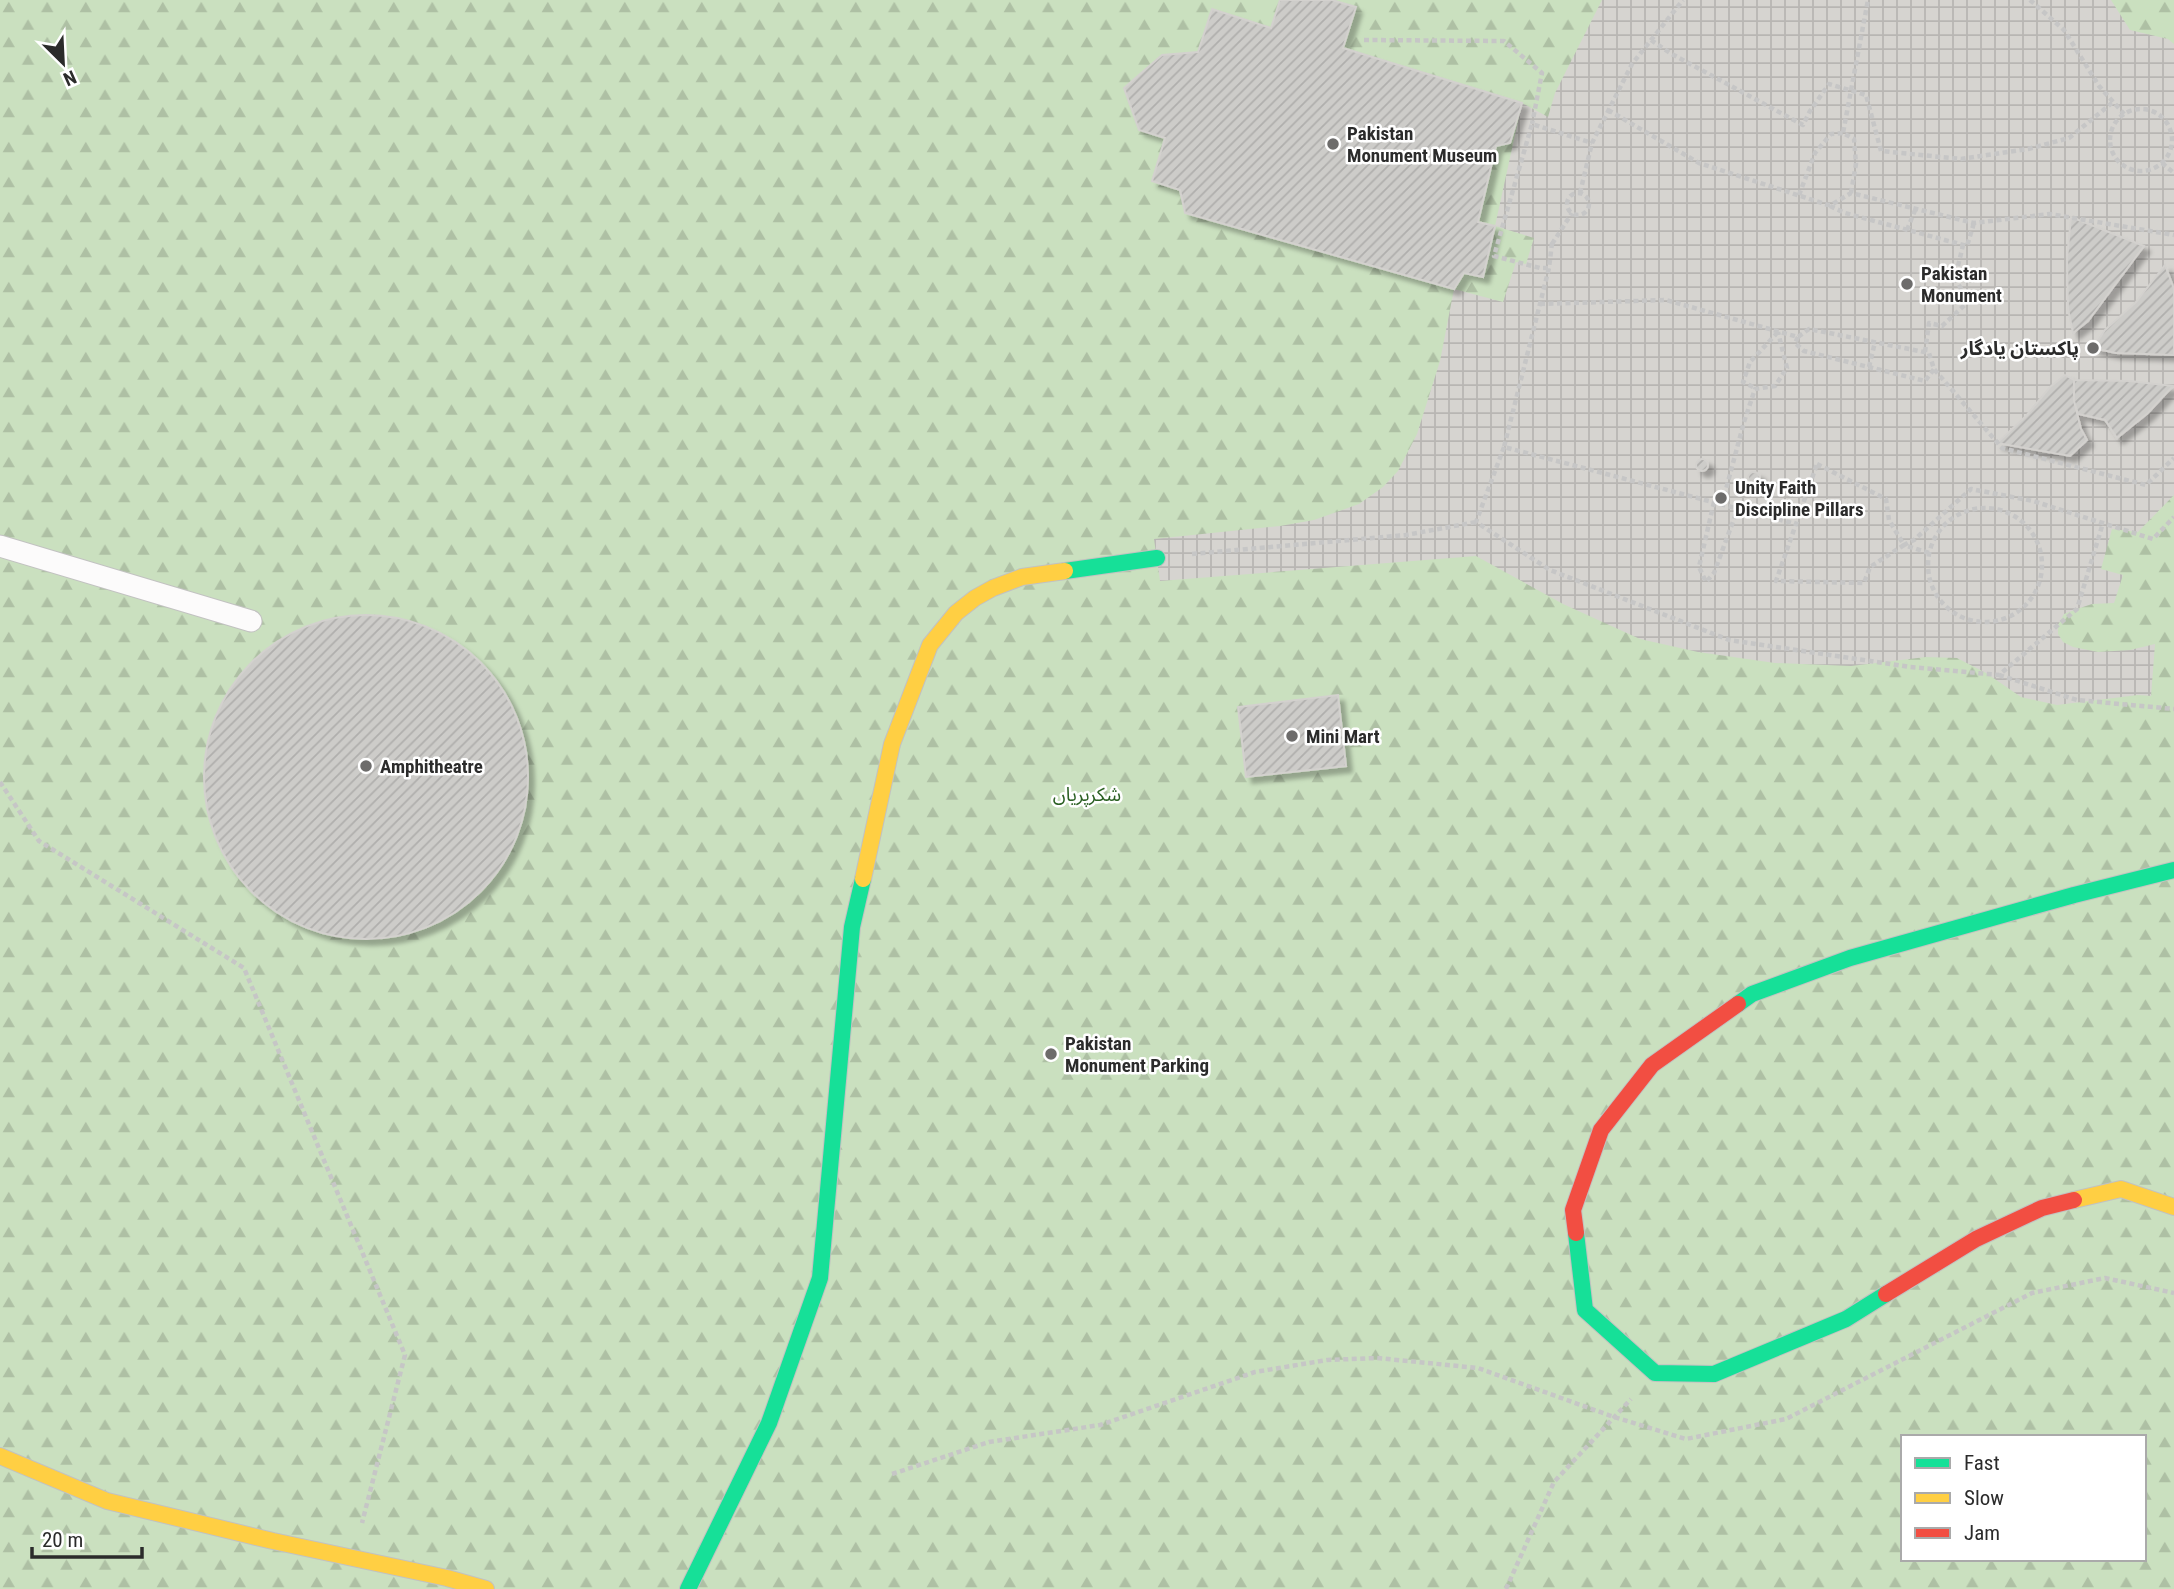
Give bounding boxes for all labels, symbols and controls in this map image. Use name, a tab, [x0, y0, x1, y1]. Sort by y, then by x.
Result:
north arrow	[28, 28, 98, 98]
text: N	[60, 65, 80, 91]
place label: Pakistan Monument Museum	[1347, 122, 1497, 167]
marker: Pakistan Monument Museum	[1325, 136, 1341, 152]
place label: Pakistan Monument	[1921, 262, 2002, 307]
marker: Pakistan Monument	[1899, 276, 1915, 292]
place label: پاکستان یادگار	[1960, 337, 2079, 360]
marker: پاکستان یادگار	[2085, 340, 2101, 356]
place label: Unity Faith Discipline Pillars	[1735, 476, 1864, 521]
marker: Unity Faith Discipline Pillars	[1713, 490, 1729, 506]
place label: Mini Mart	[1306, 725, 1380, 748]
marker: Mini Mart	[1284, 728, 1300, 744]
place label: Amphitheatre	[380, 755, 483, 778]
marker: Amphitheatre	[358, 758, 374, 774]
park label: شکرپریاں	[1053, 783, 1121, 807]
place label: Pakistan Monument Parking	[1065, 1032, 1209, 1077]
marker: Pakistan Monument Parking	[1043, 1046, 1059, 1062]
legend	[1901, 1435, 2146, 1561]
text: Fast	[1964, 1451, 2000, 1475]
text: Slow	[1964, 1486, 2004, 1510]
scale bar	[32, 1516, 142, 1560]
text: Jam	[1964, 1521, 2000, 1545]
text: 20 m	[42, 1528, 83, 1552]

